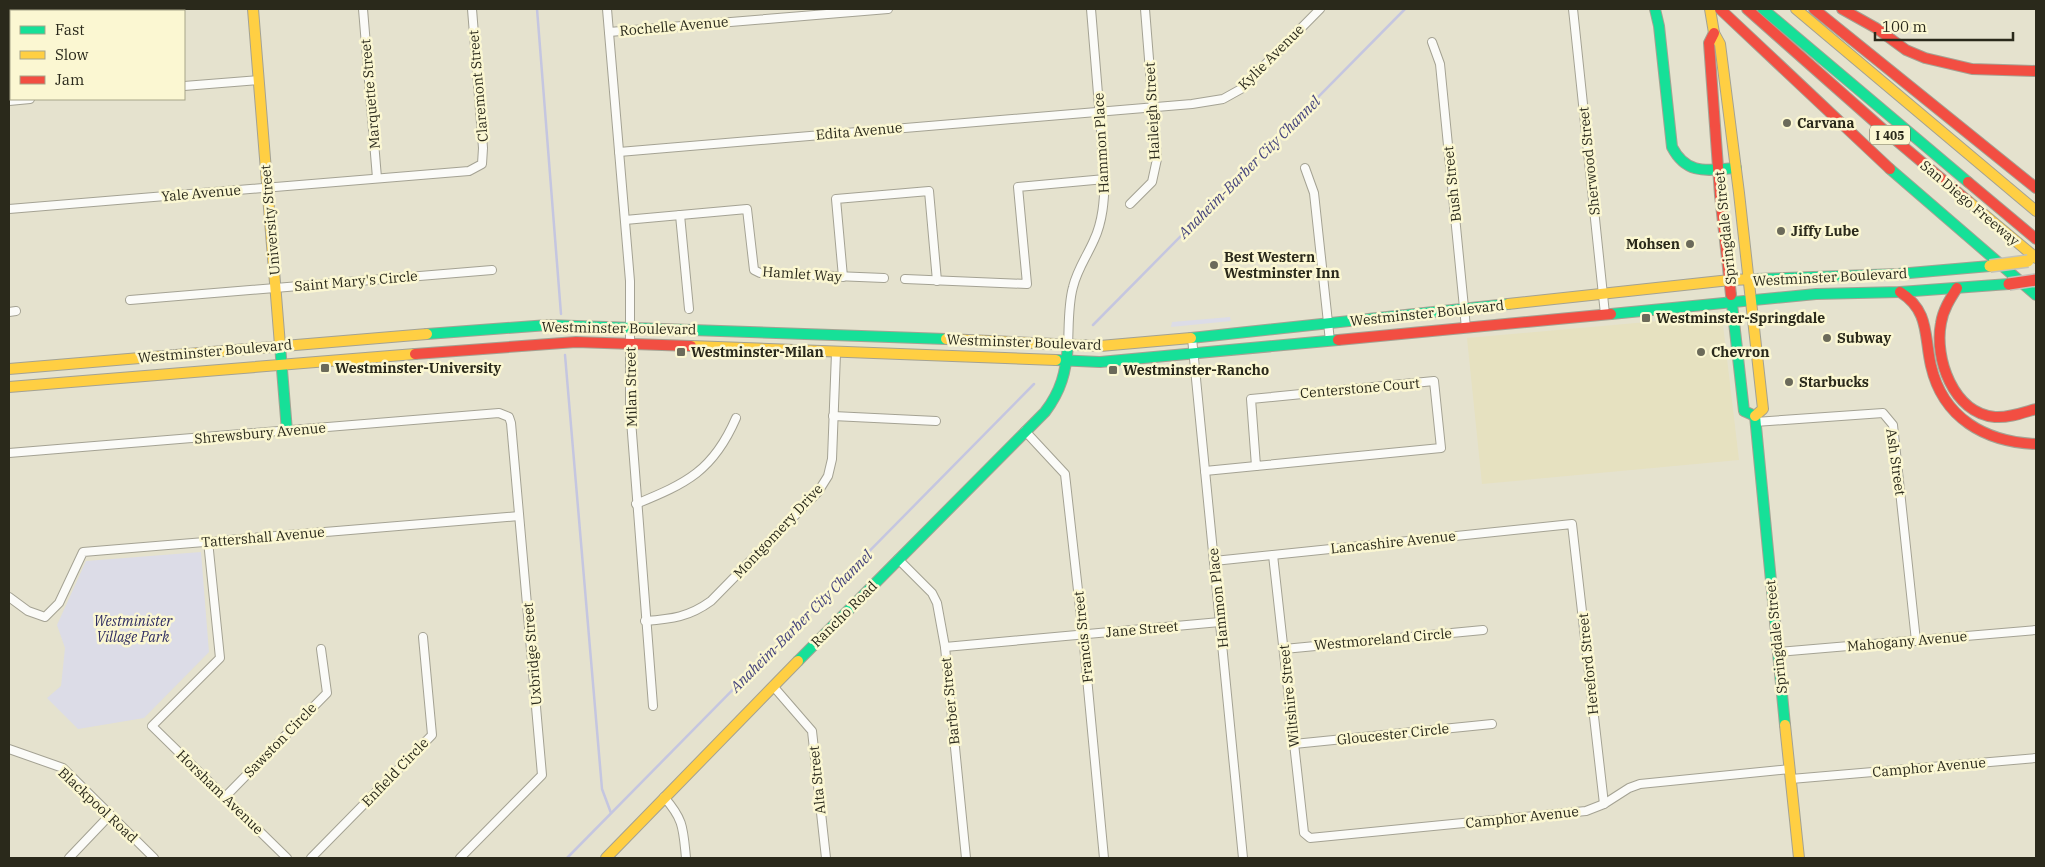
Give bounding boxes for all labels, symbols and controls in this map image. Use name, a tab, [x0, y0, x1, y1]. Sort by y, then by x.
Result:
legend	[10, 10, 185, 100]
scale bar	[1875, 10, 2012, 42]
street label: Rochelle Avenue	[619, 12, 729, 40]
text: 100 m	[1882, 17, 1927, 36]
text: Fast	[55, 20, 85, 39]
street label: Kylie Avenue	[1234, 20, 1308, 94]
street label: Claremont Street	[464, 29, 492, 143]
street label: Marquette Street	[356, 38, 384, 150]
text: Slow	[55, 45, 89, 64]
street label: Haileigh Street	[1140, 61, 1164, 160]
text: Jam	[55, 70, 84, 89]
water label: Anaheim-Barber City Channel	[1173, 91, 1325, 243]
street label: Hammon Place	[1089, 92, 1113, 194]
street label: Sherwood Street	[1574, 106, 1604, 216]
place label: Carvana	[1797, 114, 1854, 132]
marker: Carvana	[1781, 117, 1793, 129]
street label: Edita Avenue	[815, 118, 903, 144]
road number: I 405	[1870, 126, 1910, 144]
street label: Bush Street	[1439, 145, 1465, 223]
street label: San Diego Freeway	[1917, 156, 2024, 250]
street label: University Street	[256, 164, 284, 276]
street label: Springdale Street	[1710, 170, 1740, 286]
street label: Yale Avenue	[161, 181, 241, 205]
place label: Jiffy Lube	[1791, 222, 1859, 240]
marker: Jiffy Lube	[1775, 225, 1787, 237]
place label: Mohsen	[1626, 235, 1680, 253]
marker: Mohsen	[1684, 238, 1696, 250]
place label: Best Western Westminster Inn	[1224, 248, 1340, 282]
marker: Best Western Westminster Inn	[1208, 259, 1220, 271]
street label: Hamlet Way	[762, 262, 843, 286]
street label: Westminster Boulevard	[1752, 264, 1908, 290]
street label: Saint Mary's Circle	[294, 267, 418, 295]
street label: Westminster Boulevard	[1349, 296, 1505, 330]
place label: Westminster-Springdale	[1656, 309, 1825, 327]
marker: Westminster-Springdale	[1640, 312, 1652, 324]
street label: Westminster Boulevard	[541, 318, 697, 338]
place label: Subway	[1837, 329, 1891, 347]
street label: Westminster Boulevard	[946, 330, 1102, 354]
marker: Subway	[1821, 332, 1833, 344]
street label: Westminster Boulevard	[137, 335, 293, 367]
place label: Westminster-Milan	[691, 343, 824, 361]
place label: Chevron	[1711, 343, 1769, 361]
marker: Westminster-Milan	[675, 346, 687, 358]
marker: Chevron	[1695, 346, 1707, 358]
street label: Milan Street	[621, 347, 641, 427]
place label: Westminster-University	[335, 359, 501, 377]
place label: Westminster-Rancho	[1123, 361, 1269, 379]
marker: Westminster-University	[319, 362, 331, 374]
marker: Westminster-Rancho	[1107, 364, 1119, 376]
place label: Starbucks	[1799, 373, 1869, 391]
street label: Centerstone Court	[1299, 374, 1421, 402]
marker: Starbucks	[1783, 376, 1795, 388]
street label: Shrewsbury Avenue	[193, 418, 327, 448]
street label: Ash Street	[1882, 427, 1910, 497]
street label: Montgomery Drive	[730, 480, 826, 582]
street label: Tattershall Avenue	[201, 523, 325, 551]
street label: Lancashire Avenue	[1329, 526, 1457, 558]
water label: Anaheim-Barber City Channel	[725, 545, 877, 697]
street label: Hammon Place	[1204, 547, 1232, 649]
street label: Rancho Road	[807, 577, 881, 651]
street label: Springdale Street	[1761, 579, 1791, 695]
street label: Francis Street	[1069, 590, 1097, 684]
street label: Uxbridge Street	[519, 602, 545, 706]
park label: Westminister Village Park	[94, 612, 173, 646]
street label: Hereford Street	[1574, 612, 1602, 716]
street label: Jane Street	[1105, 617, 1179, 641]
street label: Westmoreland Circle	[1313, 624, 1453, 654]
street label: Mahogany Avenue	[1846, 627, 1968, 655]
street label: Wiltshire Street	[1275, 644, 1303, 748]
street label: Barber Street	[936, 656, 964, 746]
street label: Sawston Circle	[240, 699, 320, 781]
street label: Gloucester Circle	[1336, 719, 1450, 749]
street label: Enfield Circle	[358, 734, 432, 810]
street label: Alta Street	[804, 745, 830, 815]
street label: Horsham Avenue	[173, 746, 267, 838]
street label: Camphor Avenue	[1872, 753, 1986, 781]
street label: Blackpool Road	[55, 764, 142, 847]
street label: Camphor Avenue	[1464, 802, 1580, 832]

